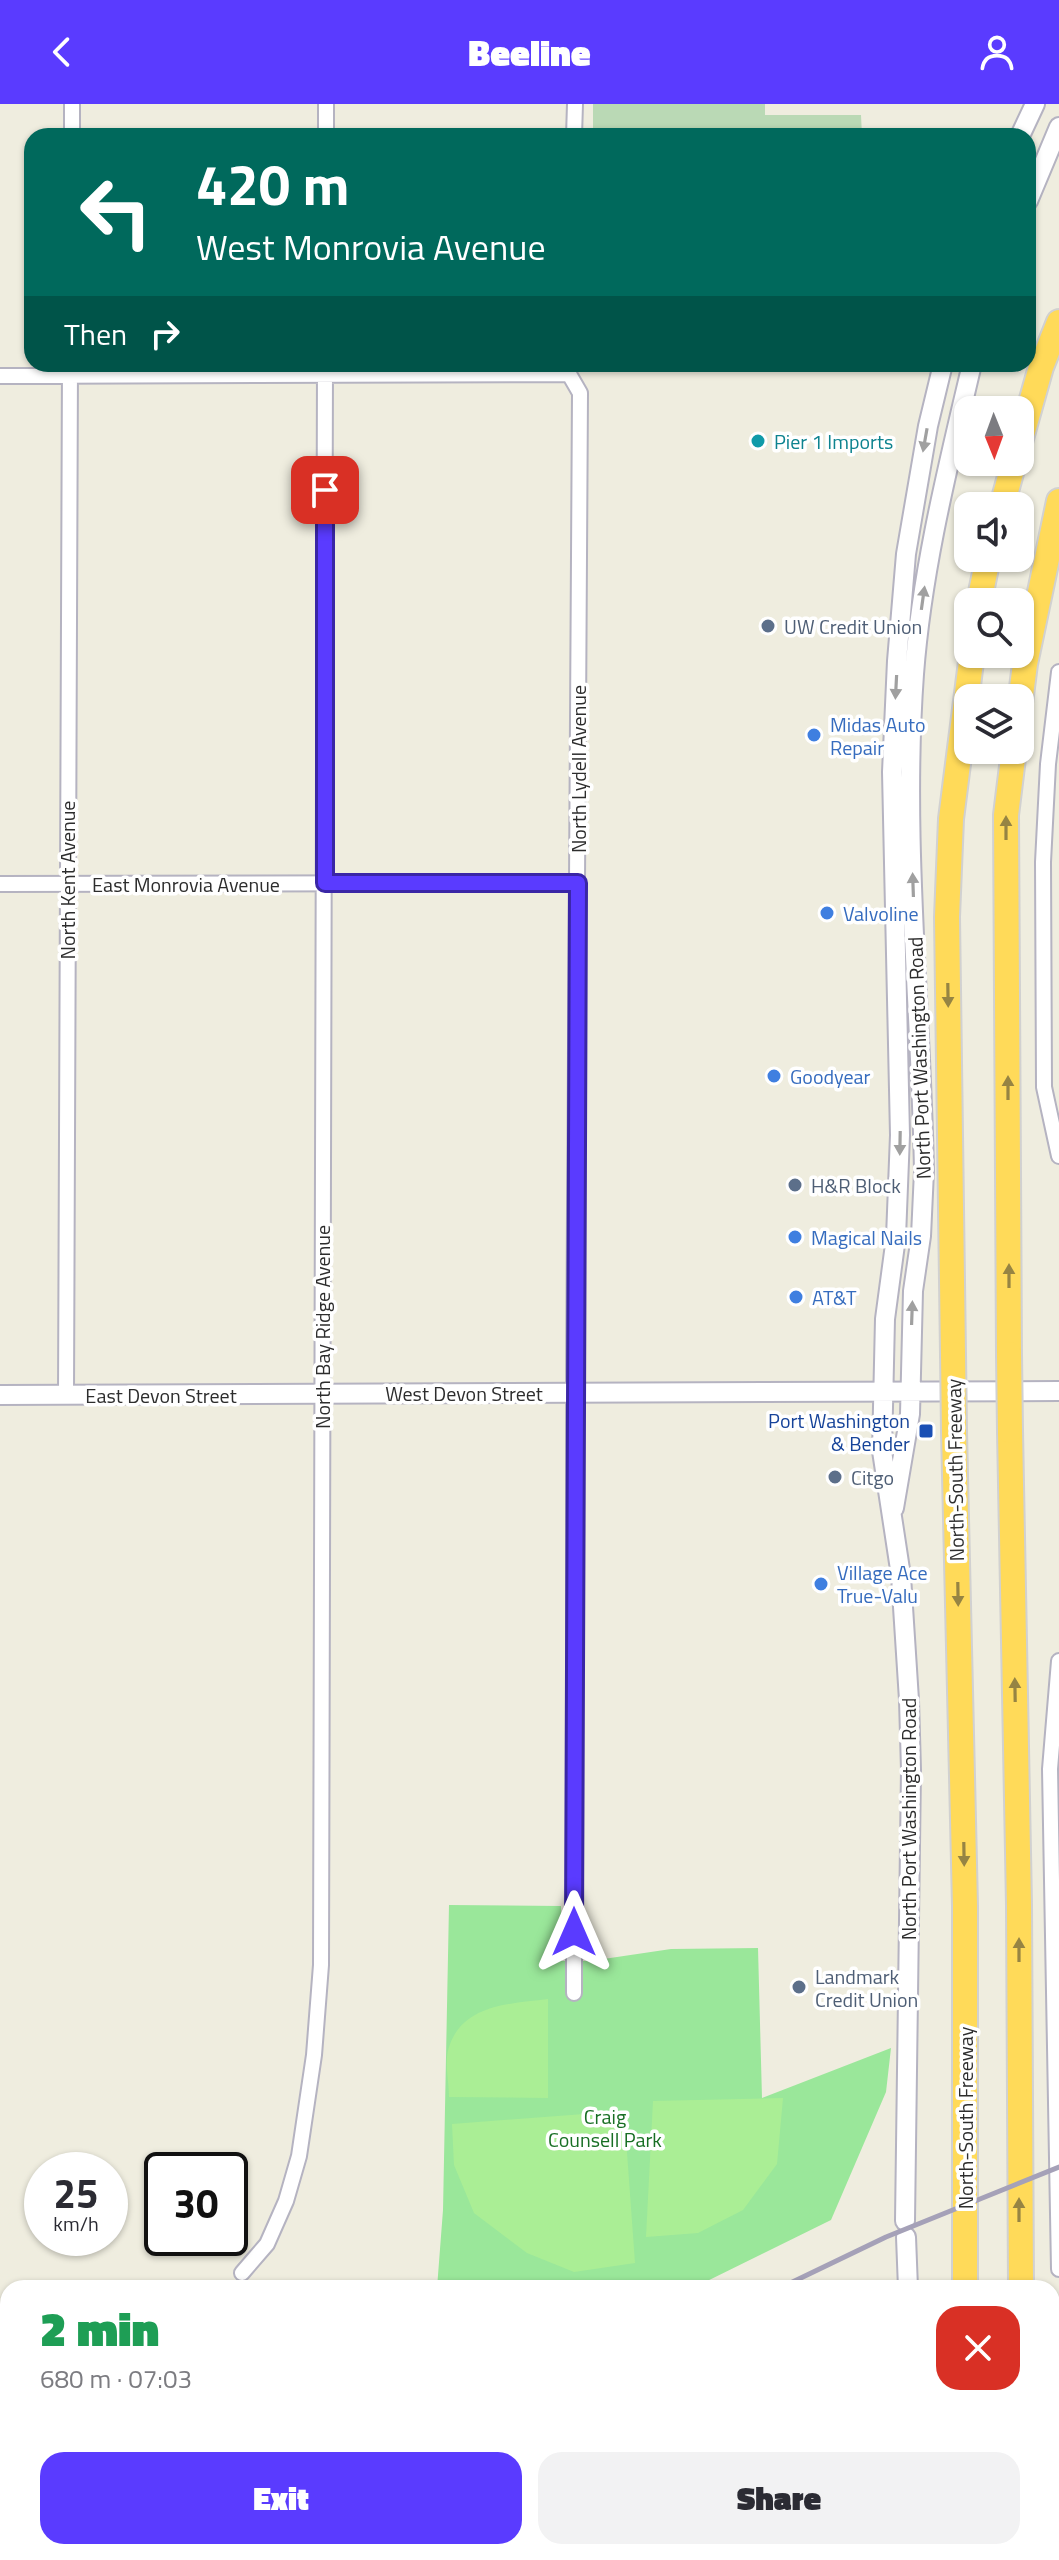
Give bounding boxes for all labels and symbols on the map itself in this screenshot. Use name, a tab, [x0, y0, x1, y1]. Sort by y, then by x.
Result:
north arrow	[954, 396, 1034, 476]
place label: Pier 1 Imports	[774, 426, 893, 457]
one-way arrow	[919, 428, 931, 453]
marker: Pier 1 Imports	[749, 432, 767, 450]
pin	[291, 456, 359, 524]
one-way arrow	[917, 585, 930, 610]
place label: UW Credit Union	[784, 611, 922, 642]
marker: UW Credit Union	[759, 617, 777, 635]
one-way arrow	[889, 675, 902, 700]
street label: North Lydell Avenue	[563, 685, 594, 853]
place label: Midas Auto Repair	[830, 709, 926, 763]
marker: Midas Auto Repair	[805, 726, 823, 744]
street label: North Kent Avenue	[52, 801, 83, 959]
one-way arrow	[1000, 815, 1012, 840]
street label: East Monrovia Avenue	[92, 869, 280, 900]
one-way arrow	[907, 872, 920, 897]
place label: Valvoline	[843, 898, 919, 929]
marker: Valvoline	[818, 904, 836, 922]
street label: North Port Washington Road	[899, 936, 939, 1180]
one-way arrow	[942, 983, 955, 1008]
place label: Goodyear	[790, 1061, 871, 1092]
marker: Goodyear	[765, 1067, 783, 1085]
one-way arrow	[1001, 1075, 1014, 1100]
one-way arrow	[894, 1131, 906, 1156]
place label: H&R Block	[811, 1170, 901, 1201]
marker: H&R Block	[786, 1176, 804, 1194]
place label: Magical Nails	[811, 1222, 922, 1253]
street label: North Bay Ridge Avenue	[307, 1225, 338, 1429]
marker: Magical Nails	[786, 1228, 804, 1246]
one-way arrow	[1003, 1263, 1015, 1288]
place label: AT&T	[812, 1282, 857, 1313]
marker: AT&T	[787, 1288, 805, 1306]
one-way arrow	[906, 1300, 919, 1325]
street label: West Devon Street	[385, 1378, 543, 1409]
street label: North-South Freeway	[938, 1378, 972, 1562]
street label: East Devon Street	[85, 1380, 237, 1411]
place label: Port Washington & Bender	[768, 1405, 910, 1459]
marker: Port Washington & Bender	[917, 1422, 935, 1440]
place label: Citgo	[851, 1462, 894, 1493]
marker: Citgo	[826, 1468, 844, 1486]
place label: Village Ace True-Valu	[837, 1557, 928, 1611]
marker: Village Ace True-Valu	[812, 1575, 830, 1593]
one-way arrow	[951, 1582, 964, 1607]
one-way arrow	[1009, 1677, 1021, 1702]
street label: North Port Washington Road	[893, 1698, 924, 1940]
one-way arrow	[957, 1842, 970, 1867]
position arrow	[532, 1890, 616, 1974]
one-way arrow	[1013, 1937, 1025, 1962]
place label: Landmark Credit Union	[815, 1961, 918, 2015]
marker: Landmark Credit Union	[790, 1978, 808, 1996]
street label: North-South Freeway	[950, 2026, 981, 2209]
park label: Craig Counsell Park	[548, 2101, 662, 2155]
speed limit sign: 30	[144, 2152, 248, 2256]
one-way arrow	[1013, 2197, 1025, 2222]

